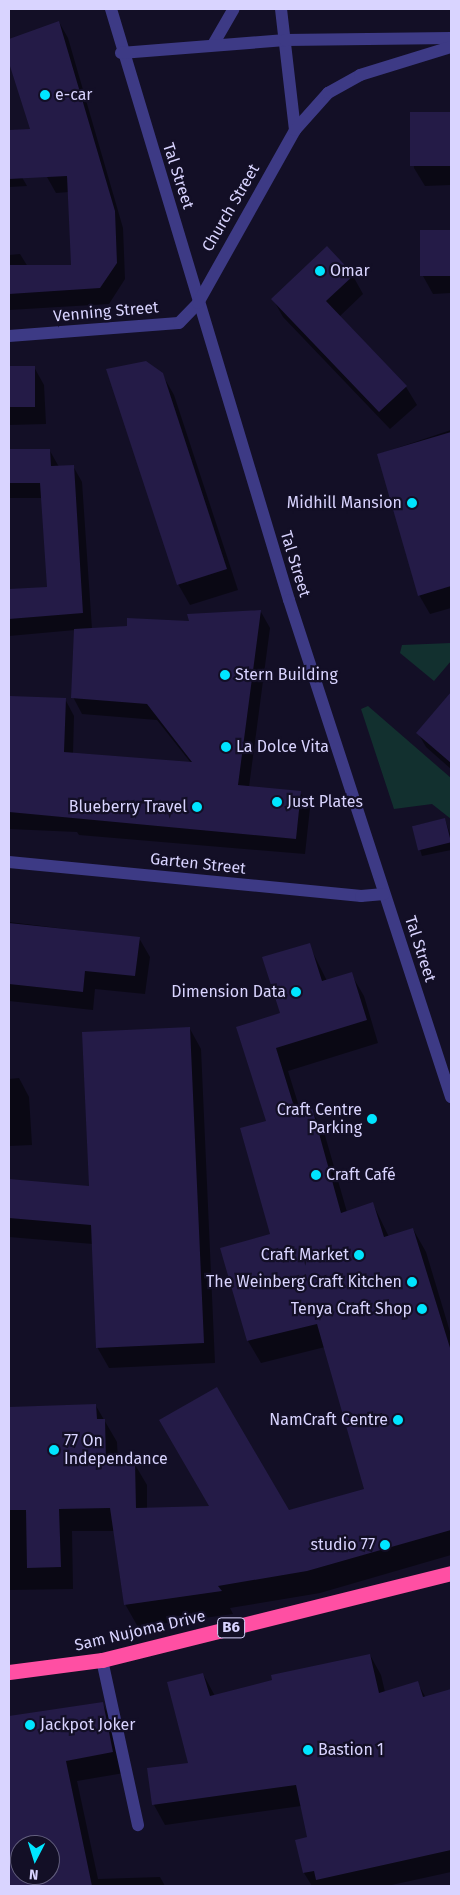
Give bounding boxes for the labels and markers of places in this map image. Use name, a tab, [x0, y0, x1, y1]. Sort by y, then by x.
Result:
place label: e-car	[55, 85, 93, 105]
marker: e-car	[39, 89, 51, 101]
place label: Omar	[330, 261, 370, 281]
marker: Omar	[314, 265, 326, 277]
place label: Midhill Mansion	[287, 493, 402, 513]
marker: Midhill Mansion	[406, 497, 418, 509]
place label: Stern Building	[235, 665, 338, 685]
marker: Stern Building	[219, 669, 231, 681]
place label: La Dolce Vita	[236, 737, 329, 757]
marker: La Dolce Vita	[220, 741, 232, 753]
place label: Just Plates	[287, 792, 363, 812]
marker: Just Plates	[271, 796, 283, 808]
place label: Blueberry Travel	[69, 797, 187, 817]
marker: Blueberry Travel	[191, 801, 203, 813]
place label: Dimension Data	[171, 982, 286, 1002]
marker: Dimension Data	[290, 986, 302, 998]
place label: Craft Centre Parking	[277, 1100, 362, 1138]
marker: Craft Centre Parking	[366, 1113, 378, 1125]
place label: Craft Café	[326, 1165, 396, 1185]
marker: Craft Café	[310, 1169, 322, 1181]
place label: Craft Market	[261, 1245, 349, 1265]
marker: Craft Market	[353, 1249, 365, 1261]
place label: The Weinberg Craft Kitchen	[206, 1272, 402, 1292]
marker: The Weinberg Craft Kitchen	[406, 1276, 418, 1288]
place label: Tenya Craft Shop	[291, 1299, 412, 1319]
marker: Tenya Craft Shop	[416, 1303, 428, 1315]
place label: NamCraft Centre	[269, 1410, 388, 1430]
marker: NamCraft Centre	[392, 1414, 404, 1426]
place label: 77 On Independance	[64, 1431, 168, 1469]
marker: 77 On Independance	[48, 1444, 60, 1456]
place label: studio 77	[311, 1535, 375, 1555]
marker: studio 77	[379, 1539, 391, 1551]
place label: Jackpot Joker	[40, 1715, 135, 1735]
marker: Jackpot Joker	[24, 1719, 36, 1731]
place label: Bastion 1	[318, 1740, 384, 1760]
marker: Bastion 1	[302, 1744, 314, 1756]

